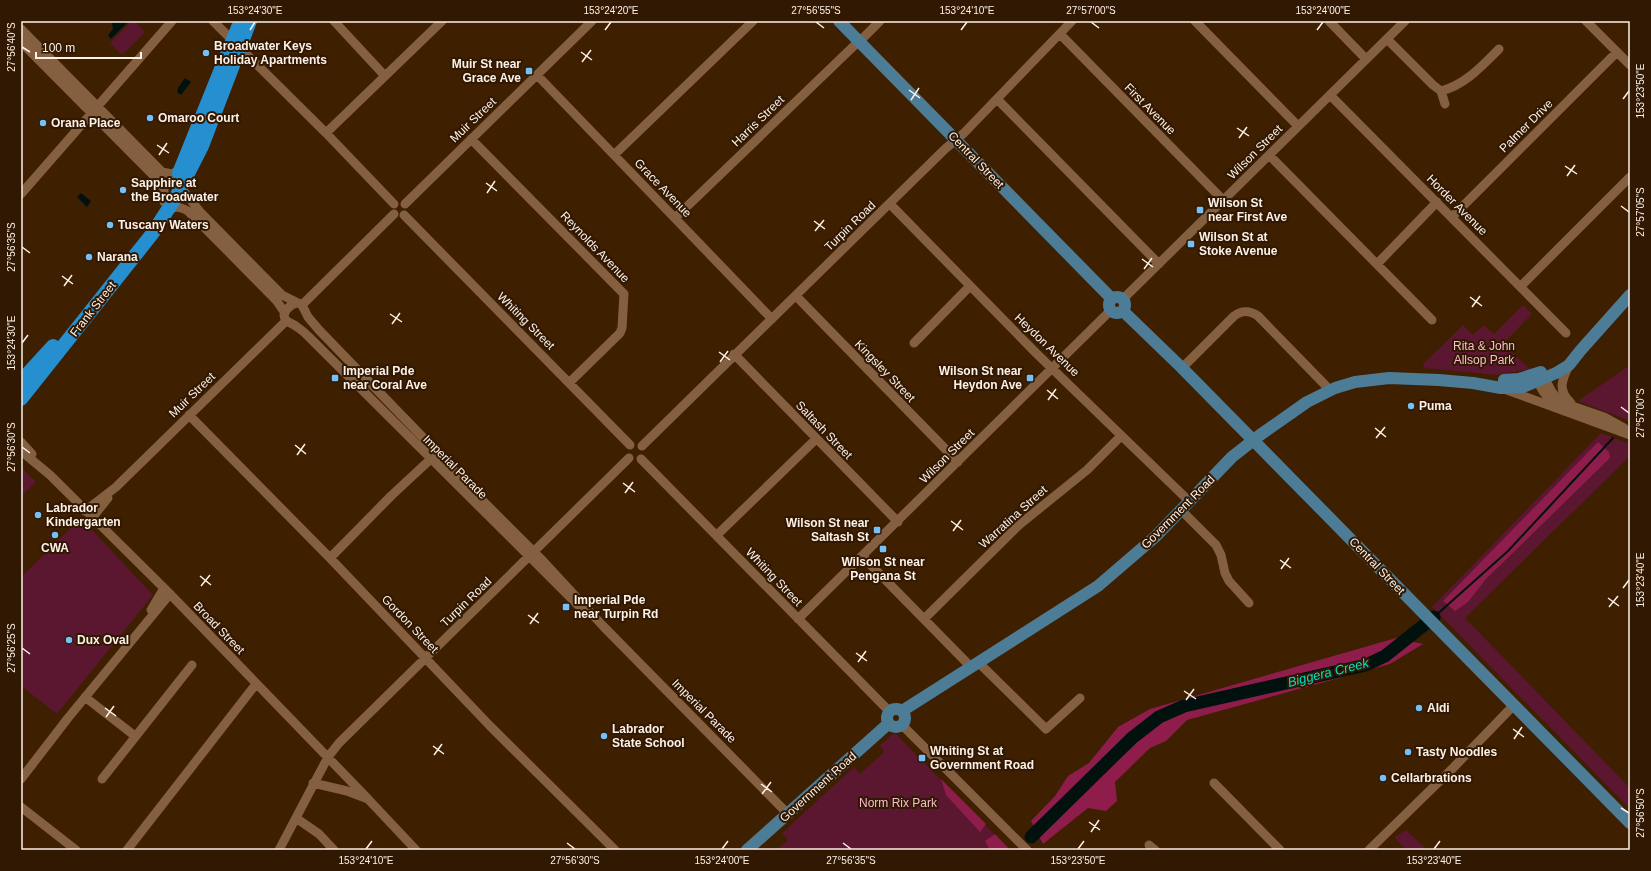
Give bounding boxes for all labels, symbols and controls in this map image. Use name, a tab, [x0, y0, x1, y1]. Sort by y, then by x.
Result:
text: 153°24'30"E	[227, 5, 283, 16]
text: 153°24'20"E	[583, 5, 639, 16]
text: 27°56'55"S	[791, 5, 841, 16]
text: 153°24'10"E	[939, 5, 995, 16]
text: 27°57'00"S	[1066, 5, 1116, 16]
text: 153°24'00"E	[1295, 5, 1351, 16]
text: 27°56'40"S	[6, 22, 17, 72]
scale bar	[36, 34, 141, 60]
place label: Broadwater Keys Holiday Apartments	[214, 39, 327, 67]
text: 100 m	[42, 41, 75, 55]
marker: Broadwater Keys Holiday Apartments	[201, 48, 211, 58]
place label: Muir St near Grace Ave	[452, 57, 521, 85]
text: 153°23'50"E	[1635, 63, 1646, 119]
marker: Muir St near Grace Ave	[524, 66, 534, 76]
street label: First Avenue	[1122, 81, 1179, 138]
street label: Harris Street	[729, 92, 788, 149]
street label: Muir Street	[447, 94, 499, 145]
street label: Palmer Drive	[1497, 96, 1556, 155]
place label: Omaroo Court	[158, 111, 239, 125]
marker: Omaroo Court	[145, 113, 155, 123]
place label: Orana Place	[51, 116, 121, 130]
marker: Orana Place	[38, 118, 48, 128]
street label: Wilson Street	[1225, 121, 1286, 182]
street label: Central Street	[945, 129, 1007, 192]
street label: Grace Avenue	[632, 156, 695, 220]
street label: Horder Avenue	[1424, 172, 1490, 238]
place label: Sapphire at the Broadwater	[131, 176, 219, 204]
marker: Sapphire at the Broadwater	[118, 185, 128, 195]
text: 27°57'05"S	[1635, 187, 1646, 237]
place label: Wilson St near First Ave	[1208, 196, 1287, 224]
street label: Turpin Road	[822, 198, 878, 254]
marker: Wilson St near First Ave	[1195, 205, 1205, 215]
street label: Reynolds Avenue	[558, 209, 633, 286]
place label: Tuscany Waters	[118, 218, 209, 232]
marker: Tuscany Waters	[105, 220, 115, 230]
text: 27°56'35"S	[6, 222, 17, 272]
place label: Wilson St at Stoke Avenue	[1199, 230, 1278, 258]
marker: Wilson St at Stoke Avenue	[1186, 239, 1196, 249]
place label: Narana	[97, 250, 138, 264]
marker: Narana	[84, 252, 94, 262]
street label: Frank Street	[67, 278, 119, 339]
street label: Whiting Street	[494, 289, 558, 353]
street label: Heydon Avenue	[1012, 311, 1082, 380]
text: 153°24'30"E	[6, 315, 17, 371]
street label: Kingsley Street	[852, 337, 919, 405]
park label: Rita & John Allsop Park	[1453, 339, 1515, 367]
place label: Imperial Pde near Coral Ave	[343, 364, 427, 392]
place label: Wilson St near Heydon Ave	[939, 364, 1022, 392]
street label: Muir Street	[166, 369, 218, 420]
marker: Imperial Pde near Coral Ave	[330, 373, 340, 383]
marker: Wilson St near Heydon Ave	[1025, 373, 1035, 383]
text: 27°57'00"S	[1635, 388, 1646, 438]
street label: Saltash Street	[793, 398, 856, 462]
place label: Puma	[1419, 399, 1452, 413]
marker: Puma	[1406, 401, 1416, 411]
text: 27°56'30"S	[6, 422, 17, 472]
street label: Wilson Street	[917, 425, 978, 486]
street label: Imperial Parade	[420, 432, 490, 502]
street label: Government Road	[1138, 472, 1218, 552]
street label: Warratina Street	[976, 482, 1050, 551]
place label: Labrador Kindergarten	[46, 501, 121, 529]
marker: Labrador Kindergarten	[33, 510, 43, 520]
place label: Wilson St near Saltash St	[786, 516, 869, 544]
marker: Wilson St near Saltash St	[872, 525, 882, 535]
marker: CWA	[50, 530, 60, 540]
street label: Central Street	[1346, 535, 1408, 598]
place label: CWA	[41, 541, 69, 555]
marker: Wilson St near Pengana St	[878, 544, 888, 554]
street label: Whiting Street	[743, 545, 806, 609]
text: 153°23'40"E	[1635, 552, 1646, 608]
place label: Wilson St near Pengana St	[841, 555, 925, 583]
street label: Turpin Road	[438, 574, 494, 630]
street label: Gordon Street	[379, 592, 442, 656]
place label: Imperial Pde near Turpin Rd	[574, 593, 658, 621]
street label: Broad Street	[191, 599, 248, 658]
marker: Imperial Pde near Turpin Rd	[561, 602, 571, 612]
text: 27°56'25"S	[6, 623, 17, 673]
place label: Dux Oval	[77, 633, 129, 647]
marker: Dux Oval	[64, 635, 74, 645]
water label: Biggera Creek	[1286, 655, 1372, 690]
street label: Imperial Parade	[669, 676, 739, 746]
place label: Aldi	[1427, 701, 1450, 715]
marker: Aldi	[1414, 703, 1424, 713]
place label: Labrador State School	[612, 722, 685, 750]
marker: Labrador State School	[599, 731, 609, 741]
place label: Whiting St at Government Road	[930, 744, 1034, 772]
place label: Tasty Noodles	[1416, 745, 1497, 759]
marker: Tasty Noodles	[1403, 747, 1413, 757]
street label: Government Road	[777, 749, 859, 825]
marker: Whiting St at Government Road	[917, 753, 927, 763]
place label: Cellarbrations	[1391, 771, 1472, 785]
marker: Cellarbrations	[1378, 773, 1388, 783]
text: 27°56'50"S	[1635, 788, 1646, 838]
park label: Norm Rix Park	[859, 796, 938, 810]
text: 153°24'10"E	[338, 855, 394, 866]
text: 27°56'30"S	[550, 855, 600, 866]
text: 153°24'00"E	[694, 855, 750, 866]
text: 27°56'35"S	[826, 855, 876, 866]
text: 153°23'50"E	[1050, 855, 1106, 866]
text: 153°23'40"E	[1406, 855, 1462, 866]

